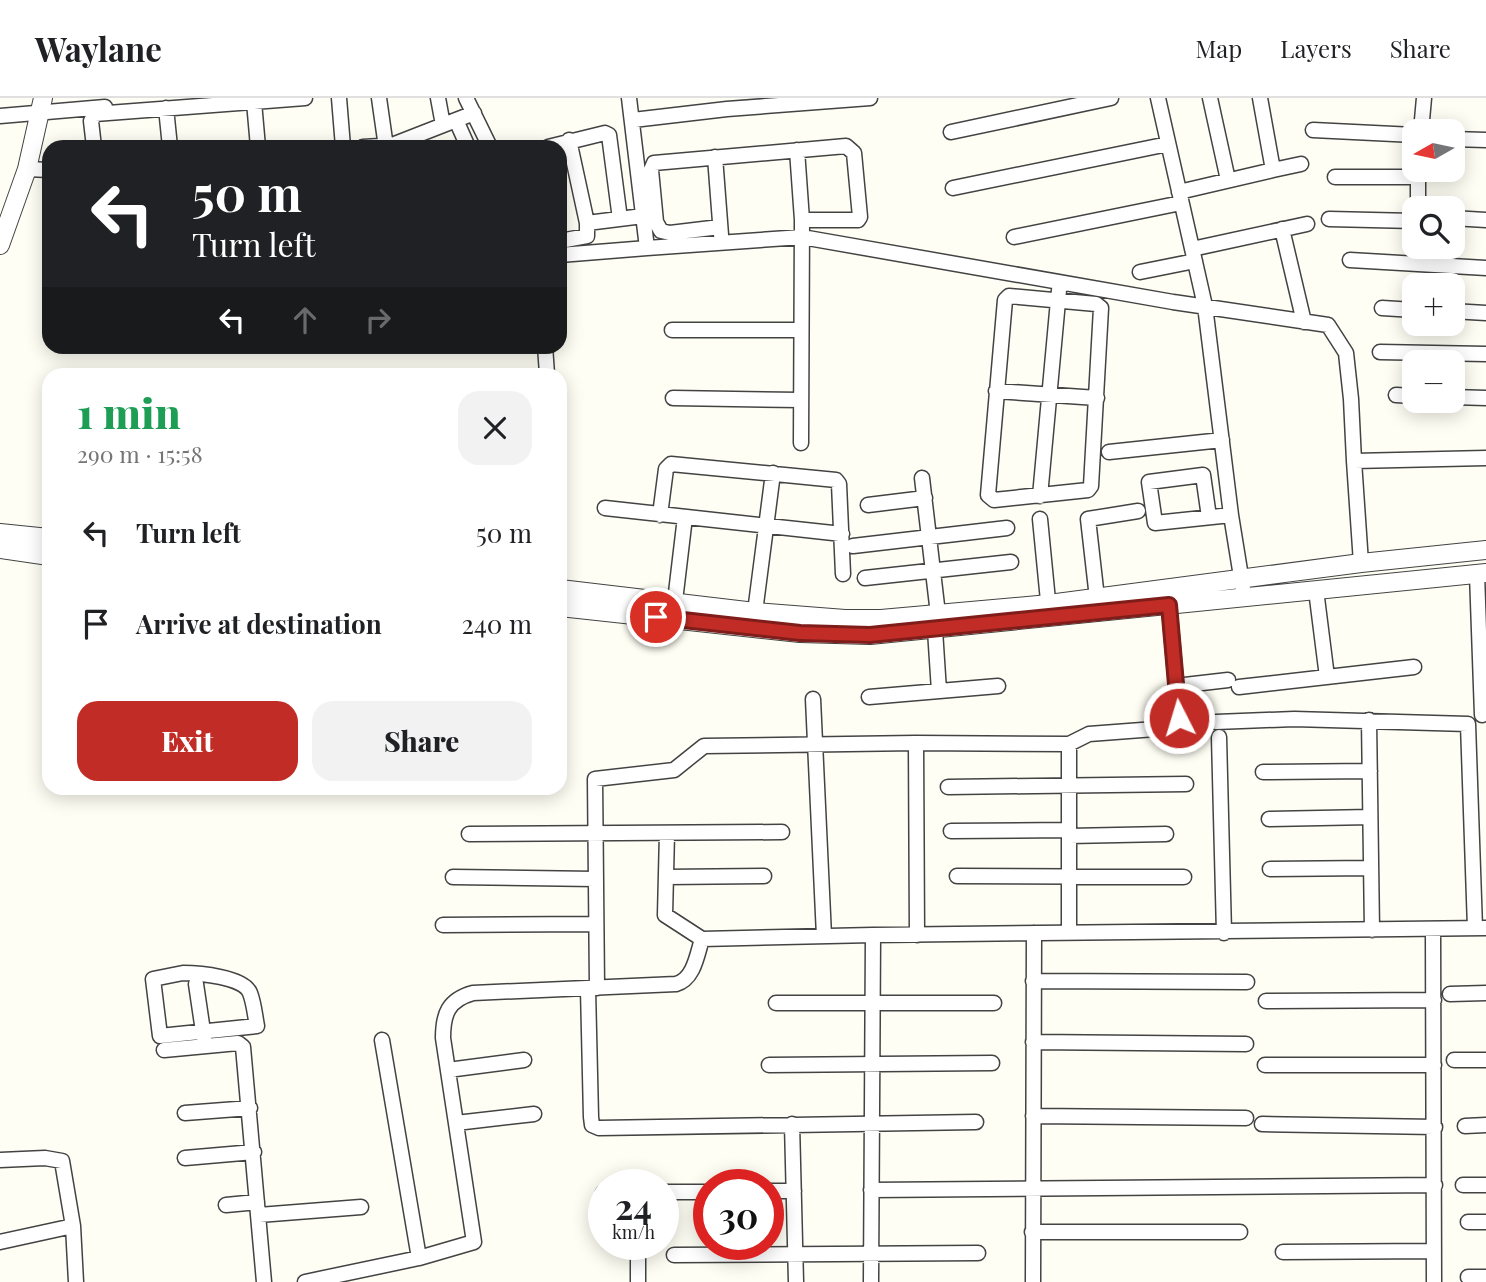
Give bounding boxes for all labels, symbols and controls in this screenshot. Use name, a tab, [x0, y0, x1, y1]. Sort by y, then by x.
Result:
text: Waylane	[35, 26, 162, 70]
text: Map	[1196, 32, 1242, 64]
text: Layers	[1280, 32, 1352, 64]
text: Share	[1390, 32, 1451, 64]
north arrow	[1402, 119, 1465, 182]
map controls	[1402, 119, 1465, 413]
text: 50 m	[192, 159, 302, 224]
icon: left	[77, 168, 168, 259]
button: search	[1402, 196, 1465, 259]
text: Turn left	[192, 222, 316, 265]
button: +	[1402, 273, 1465, 336]
icon: left	[213, 301, 251, 339]
icon: ahead	[286, 301, 324, 339]
icon: right	[359, 301, 397, 339]
button: −	[1402, 350, 1465, 413]
text: 1 min	[77, 384, 181, 440]
button: close	[458, 391, 532, 465]
text: 290 m · 15:58	[77, 438, 203, 469]
icon: left	[77, 514, 115, 552]
text: Turn left	[136, 515, 241, 550]
text: 50 m	[476, 515, 532, 550]
pin	[626, 587, 686, 647]
icon: arrive	[637, 598, 675, 636]
icon: arrive	[77, 605, 115, 643]
text: Arrive at destination	[136, 606, 382, 641]
text: 240 m	[462, 606, 532, 641]
position arrow	[1142, 681, 1216, 755]
button: Exit	[77, 701, 298, 781]
button: Share	[312, 701, 532, 781]
speed limit sign: 30	[693, 1169, 784, 1260]
text: 24	[615, 1182, 652, 1229]
text: km/h	[612, 1220, 655, 1244]

